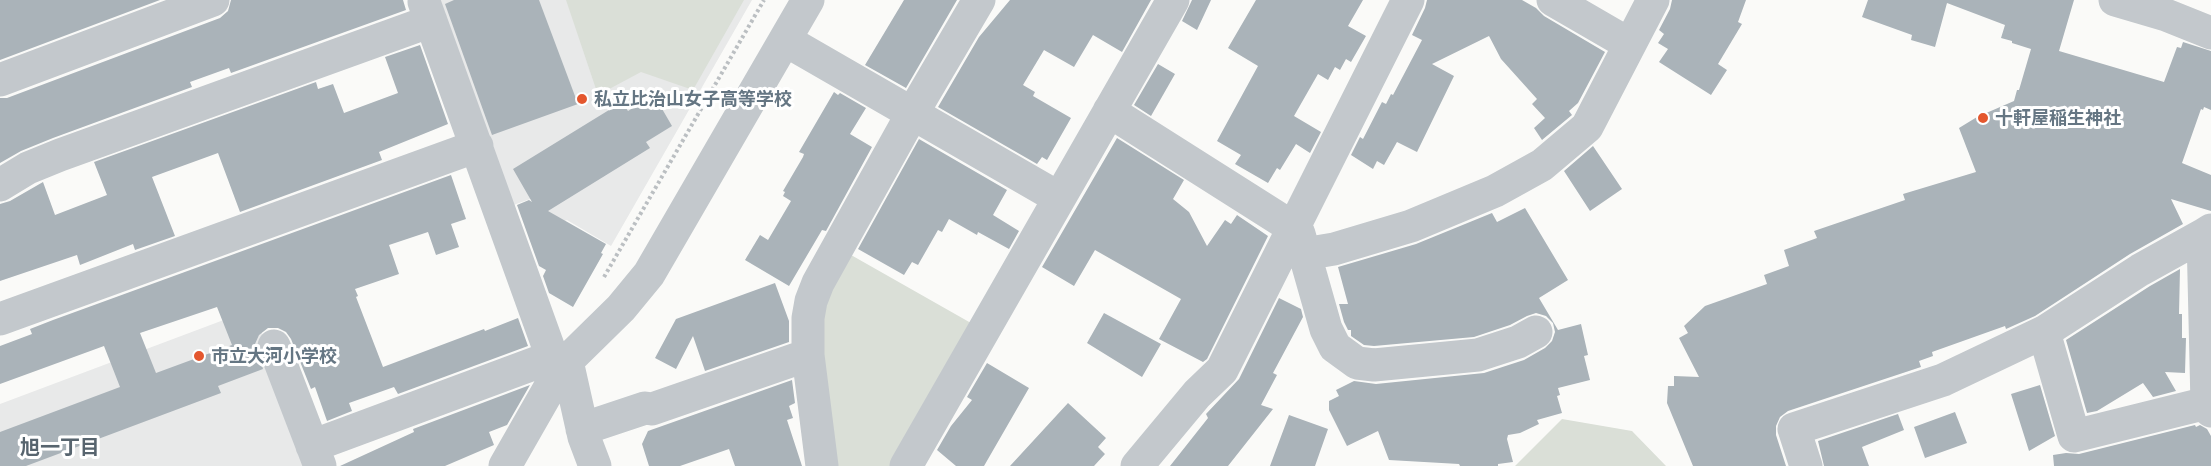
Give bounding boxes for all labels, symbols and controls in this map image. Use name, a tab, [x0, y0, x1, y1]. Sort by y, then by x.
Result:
place label: 私立比治山女子高等学校	[594, 88, 792, 110]
marker: 私立比治山女子高等学校	[575, 92, 589, 106]
place label: 十軒屋稲生神社	[1995, 107, 2121, 129]
marker: 十軒屋稲生神社	[1976, 111, 1990, 125]
place label: 市立大河小学校	[211, 345, 337, 367]
marker: 市立大河小学校	[192, 349, 206, 363]
district label: 旭一丁目	[20, 435, 100, 459]

